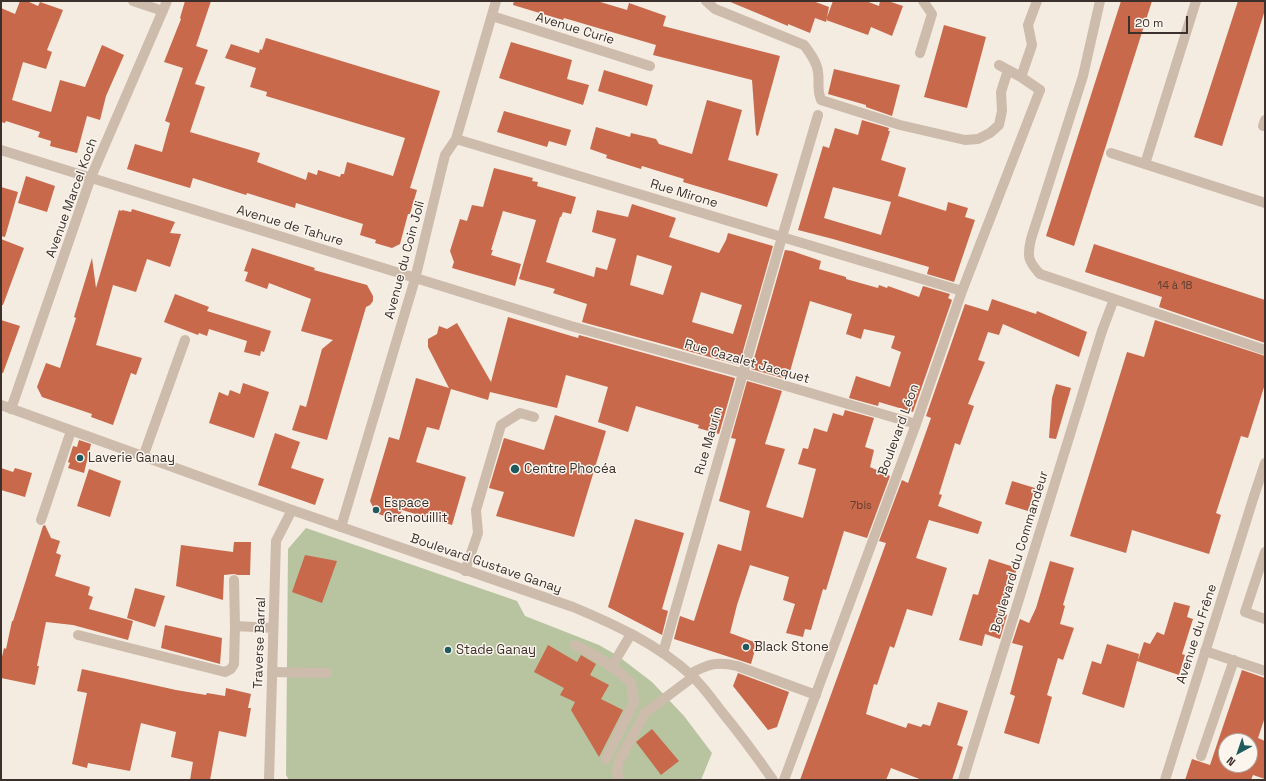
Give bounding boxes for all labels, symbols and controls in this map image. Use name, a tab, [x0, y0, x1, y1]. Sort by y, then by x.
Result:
scale bar	[1130, 8, 1190, 34]
street label: Avenue Curie	[534, 10, 616, 48]
text: 20 m	[1135, 15, 1163, 31]
street label: Avenue Marcel Koch	[43, 136, 101, 260]
street label: Rue Mirone	[648, 176, 720, 212]
street label: Avenue du Coin Joli	[382, 199, 428, 321]
street label: Avenue de Tahure	[235, 202, 345, 250]
house number: 14 à 18	[1158, 279, 1192, 293]
street label: Rue Cazalet Jacquet	[683, 337, 811, 387]
street label: Boulevard Léon	[875, 382, 923, 478]
street label: Rue Maurin	[692, 405, 726, 477]
place label: Laverie Ganay	[88, 450, 175, 466]
marker: Laverie Ganay	[75, 453, 85, 463]
place label: Centre Phocéa	[524, 461, 616, 477]
marker: Centre Phocéa	[509, 463, 521, 475]
street label: Boulevard du Commandeur	[988, 469, 1052, 635]
place label: Espace Grenouillit	[384, 495, 448, 526]
house number: 7bis	[850, 499, 872, 513]
marker: Espace Grenouillit	[371, 505, 381, 515]
street label: Boulevard Gustave Ganay	[408, 531, 564, 597]
street label: Avenue du Frêne	[1174, 582, 1220, 686]
street label: Traverse Barral	[251, 597, 269, 689]
place label: Black Stone	[754, 639, 829, 655]
place label: Stade Ganay	[456, 642, 536, 658]
marker: Black Stone	[741, 642, 751, 652]
marker: Stade Ganay	[443, 645, 453, 655]
north arrow	[1218, 733, 1258, 773]
text: N	[1224, 754, 1238, 769]

